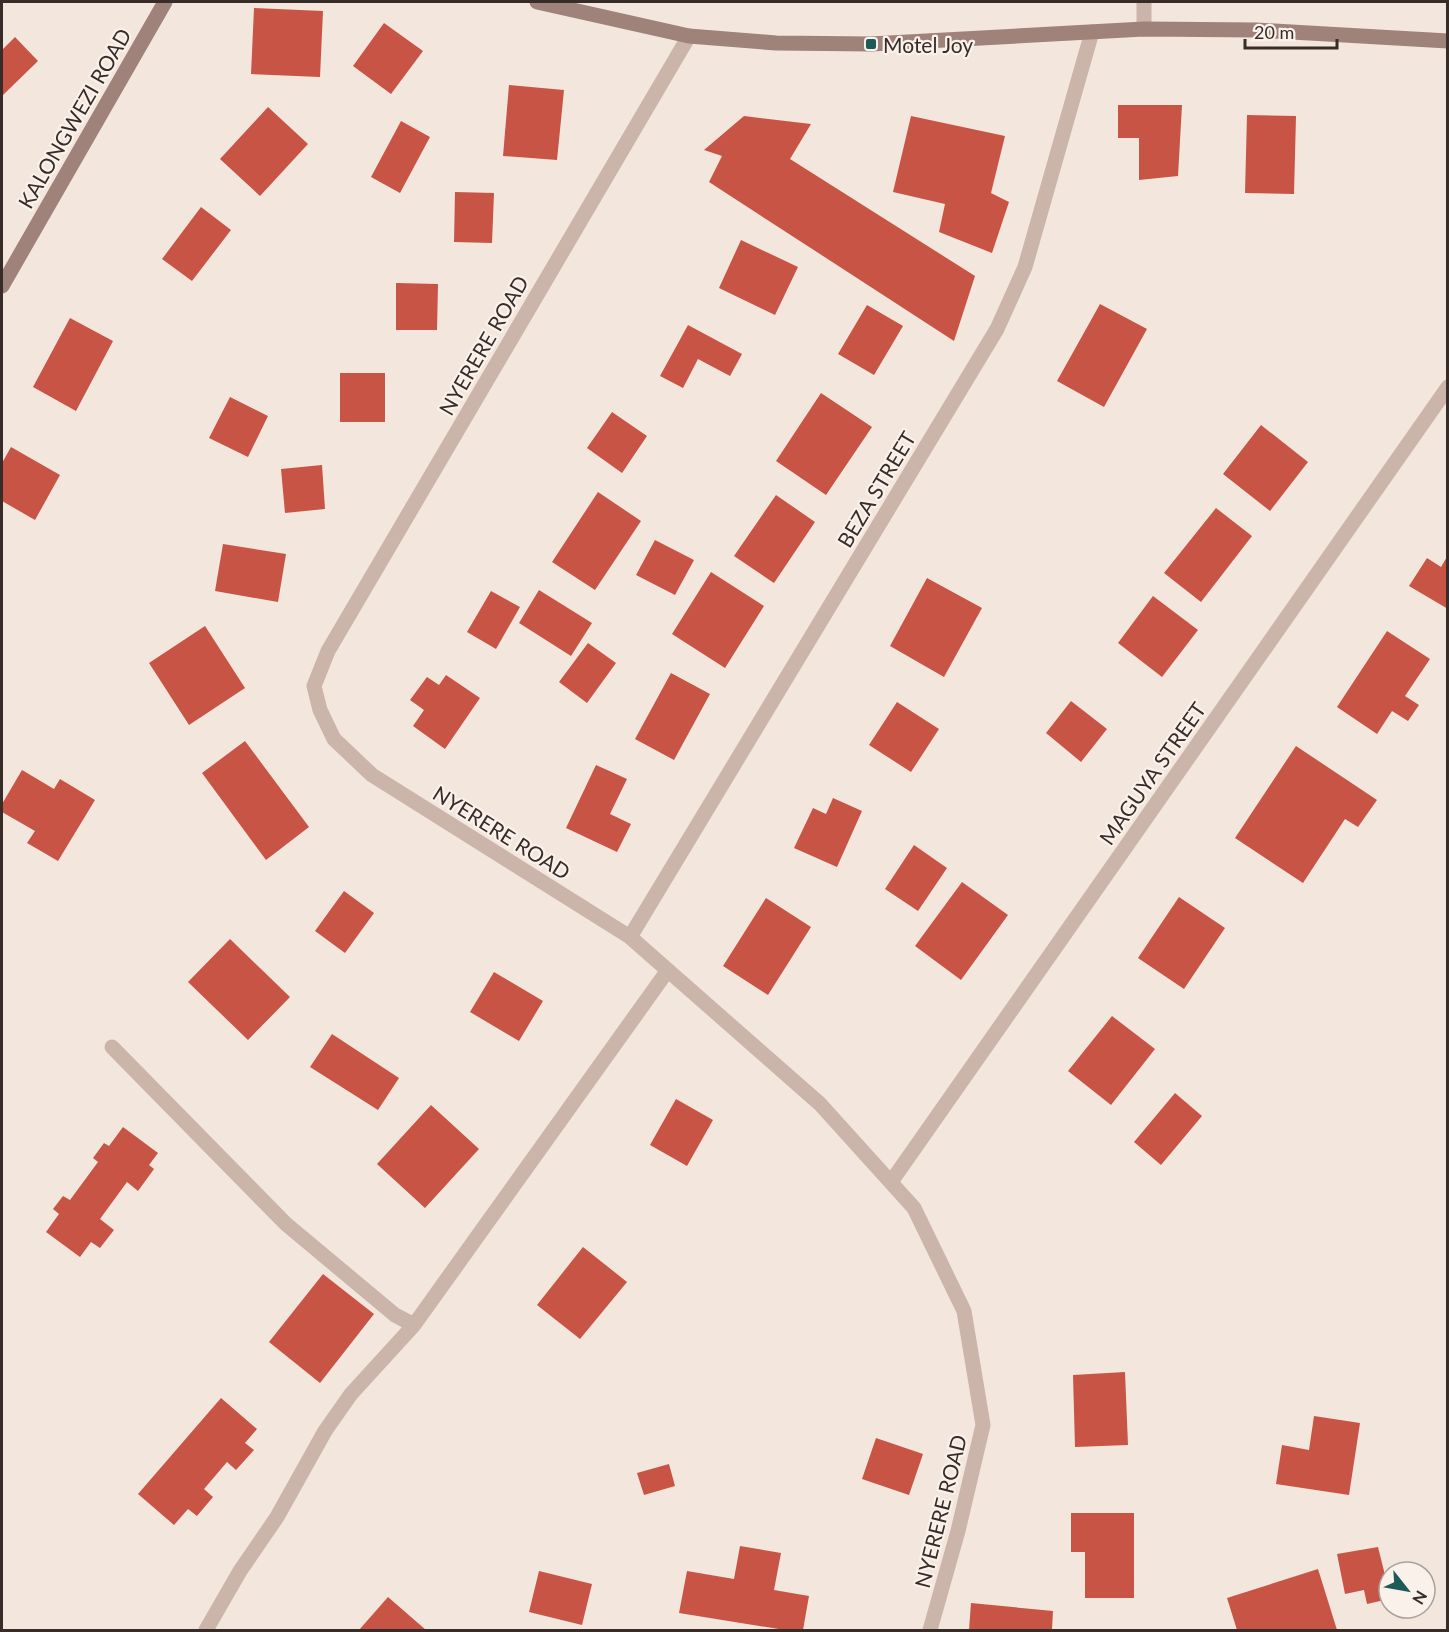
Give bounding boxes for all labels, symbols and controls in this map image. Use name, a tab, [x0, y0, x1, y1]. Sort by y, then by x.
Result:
scale bar	[1245, 12, 1336, 50]
text: 20 m	[1254, 21, 1294, 43]
street label: KALONGWEZI ROAD	[12, 24, 136, 212]
place label: Motel Joy	[883, 32, 973, 57]
marker: Motel Joy	[864, 37, 878, 51]
street label: NYERERE ROAD	[433, 271, 533, 419]
street label: BEZA STREET	[832, 426, 921, 552]
street label: MAGUYA STREET	[1094, 696, 1211, 849]
street label: NYERERE ROAD	[429, 780, 575, 884]
street label: NYERERE ROAD	[909, 1432, 971, 1590]
north arrow	[1377, 1560, 1437, 1620]
text: N	[1409, 1588, 1432, 1608]

